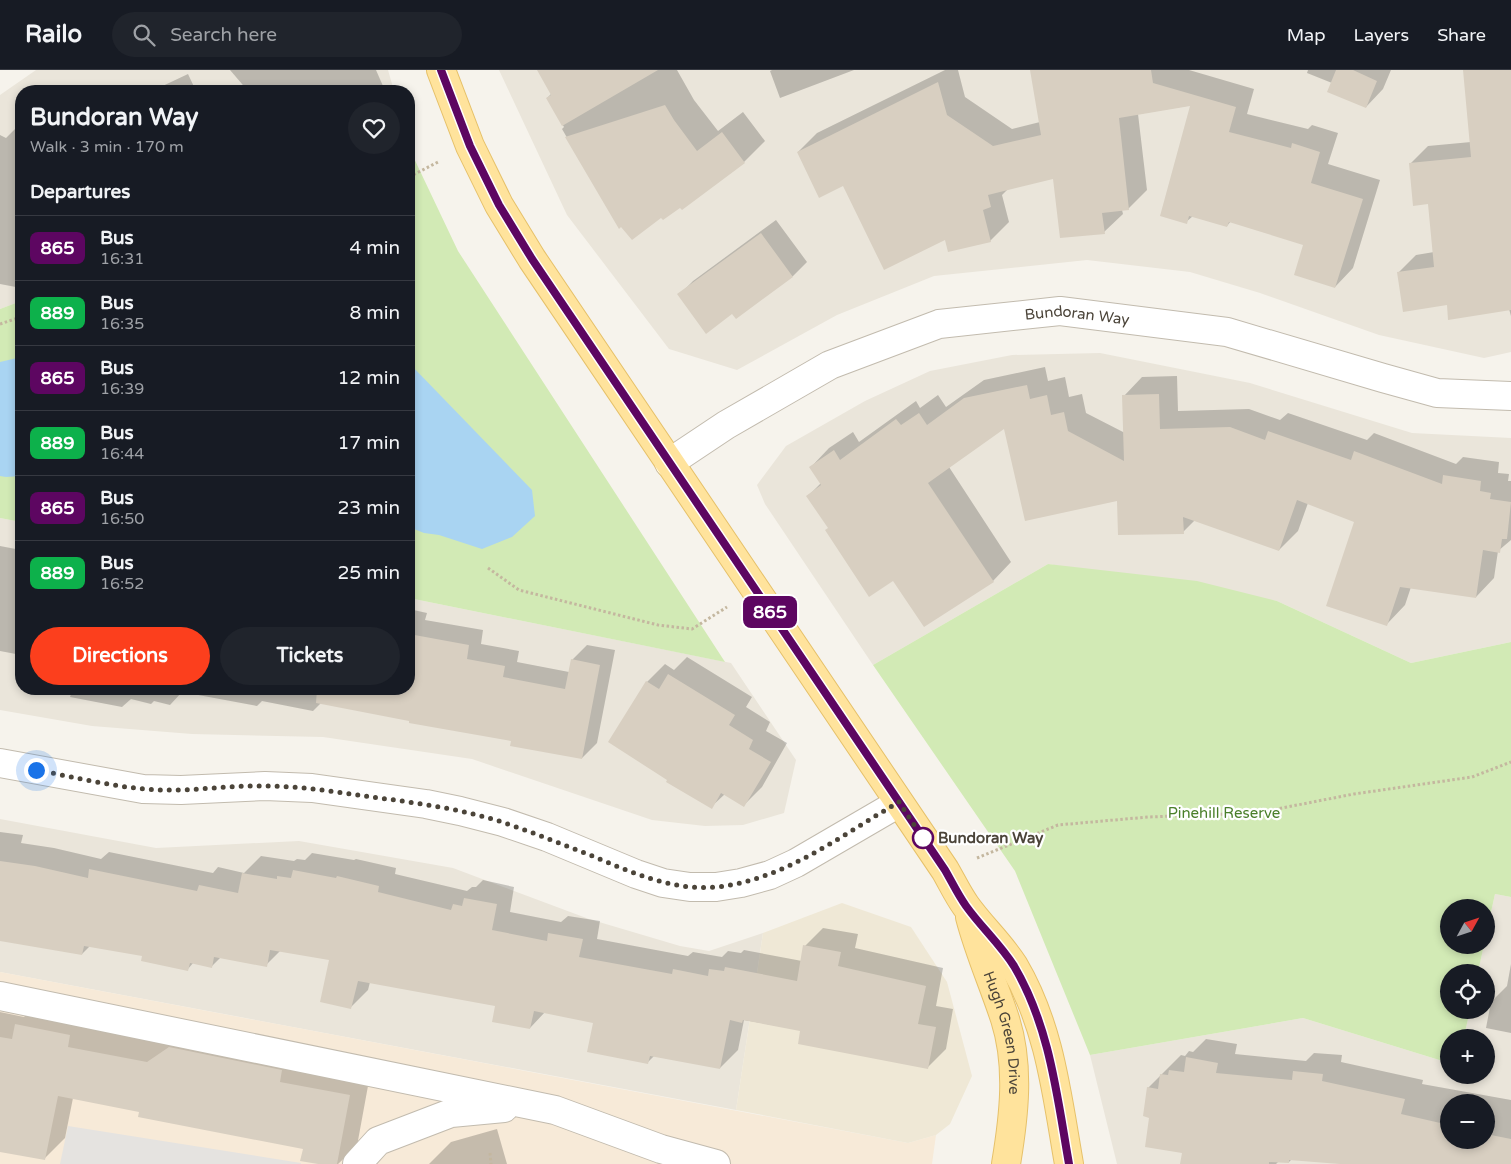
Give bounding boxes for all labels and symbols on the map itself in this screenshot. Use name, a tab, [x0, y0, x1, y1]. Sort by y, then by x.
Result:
street label: Bundoran Way	[1024, 302, 1131, 329]
line badge: 865	[741, 596, 799, 628]
your location	[24, 758, 49, 783]
park label: Pinehill Reserve	[1168, 804, 1280, 822]
marker: Bundoran Way	[912, 827, 934, 849]
place label: Bundoran Way	[938, 829, 1043, 848]
north arrow	[1440, 899, 1495, 954]
street label: Hugh Green Drive	[980, 969, 1023, 1095]

